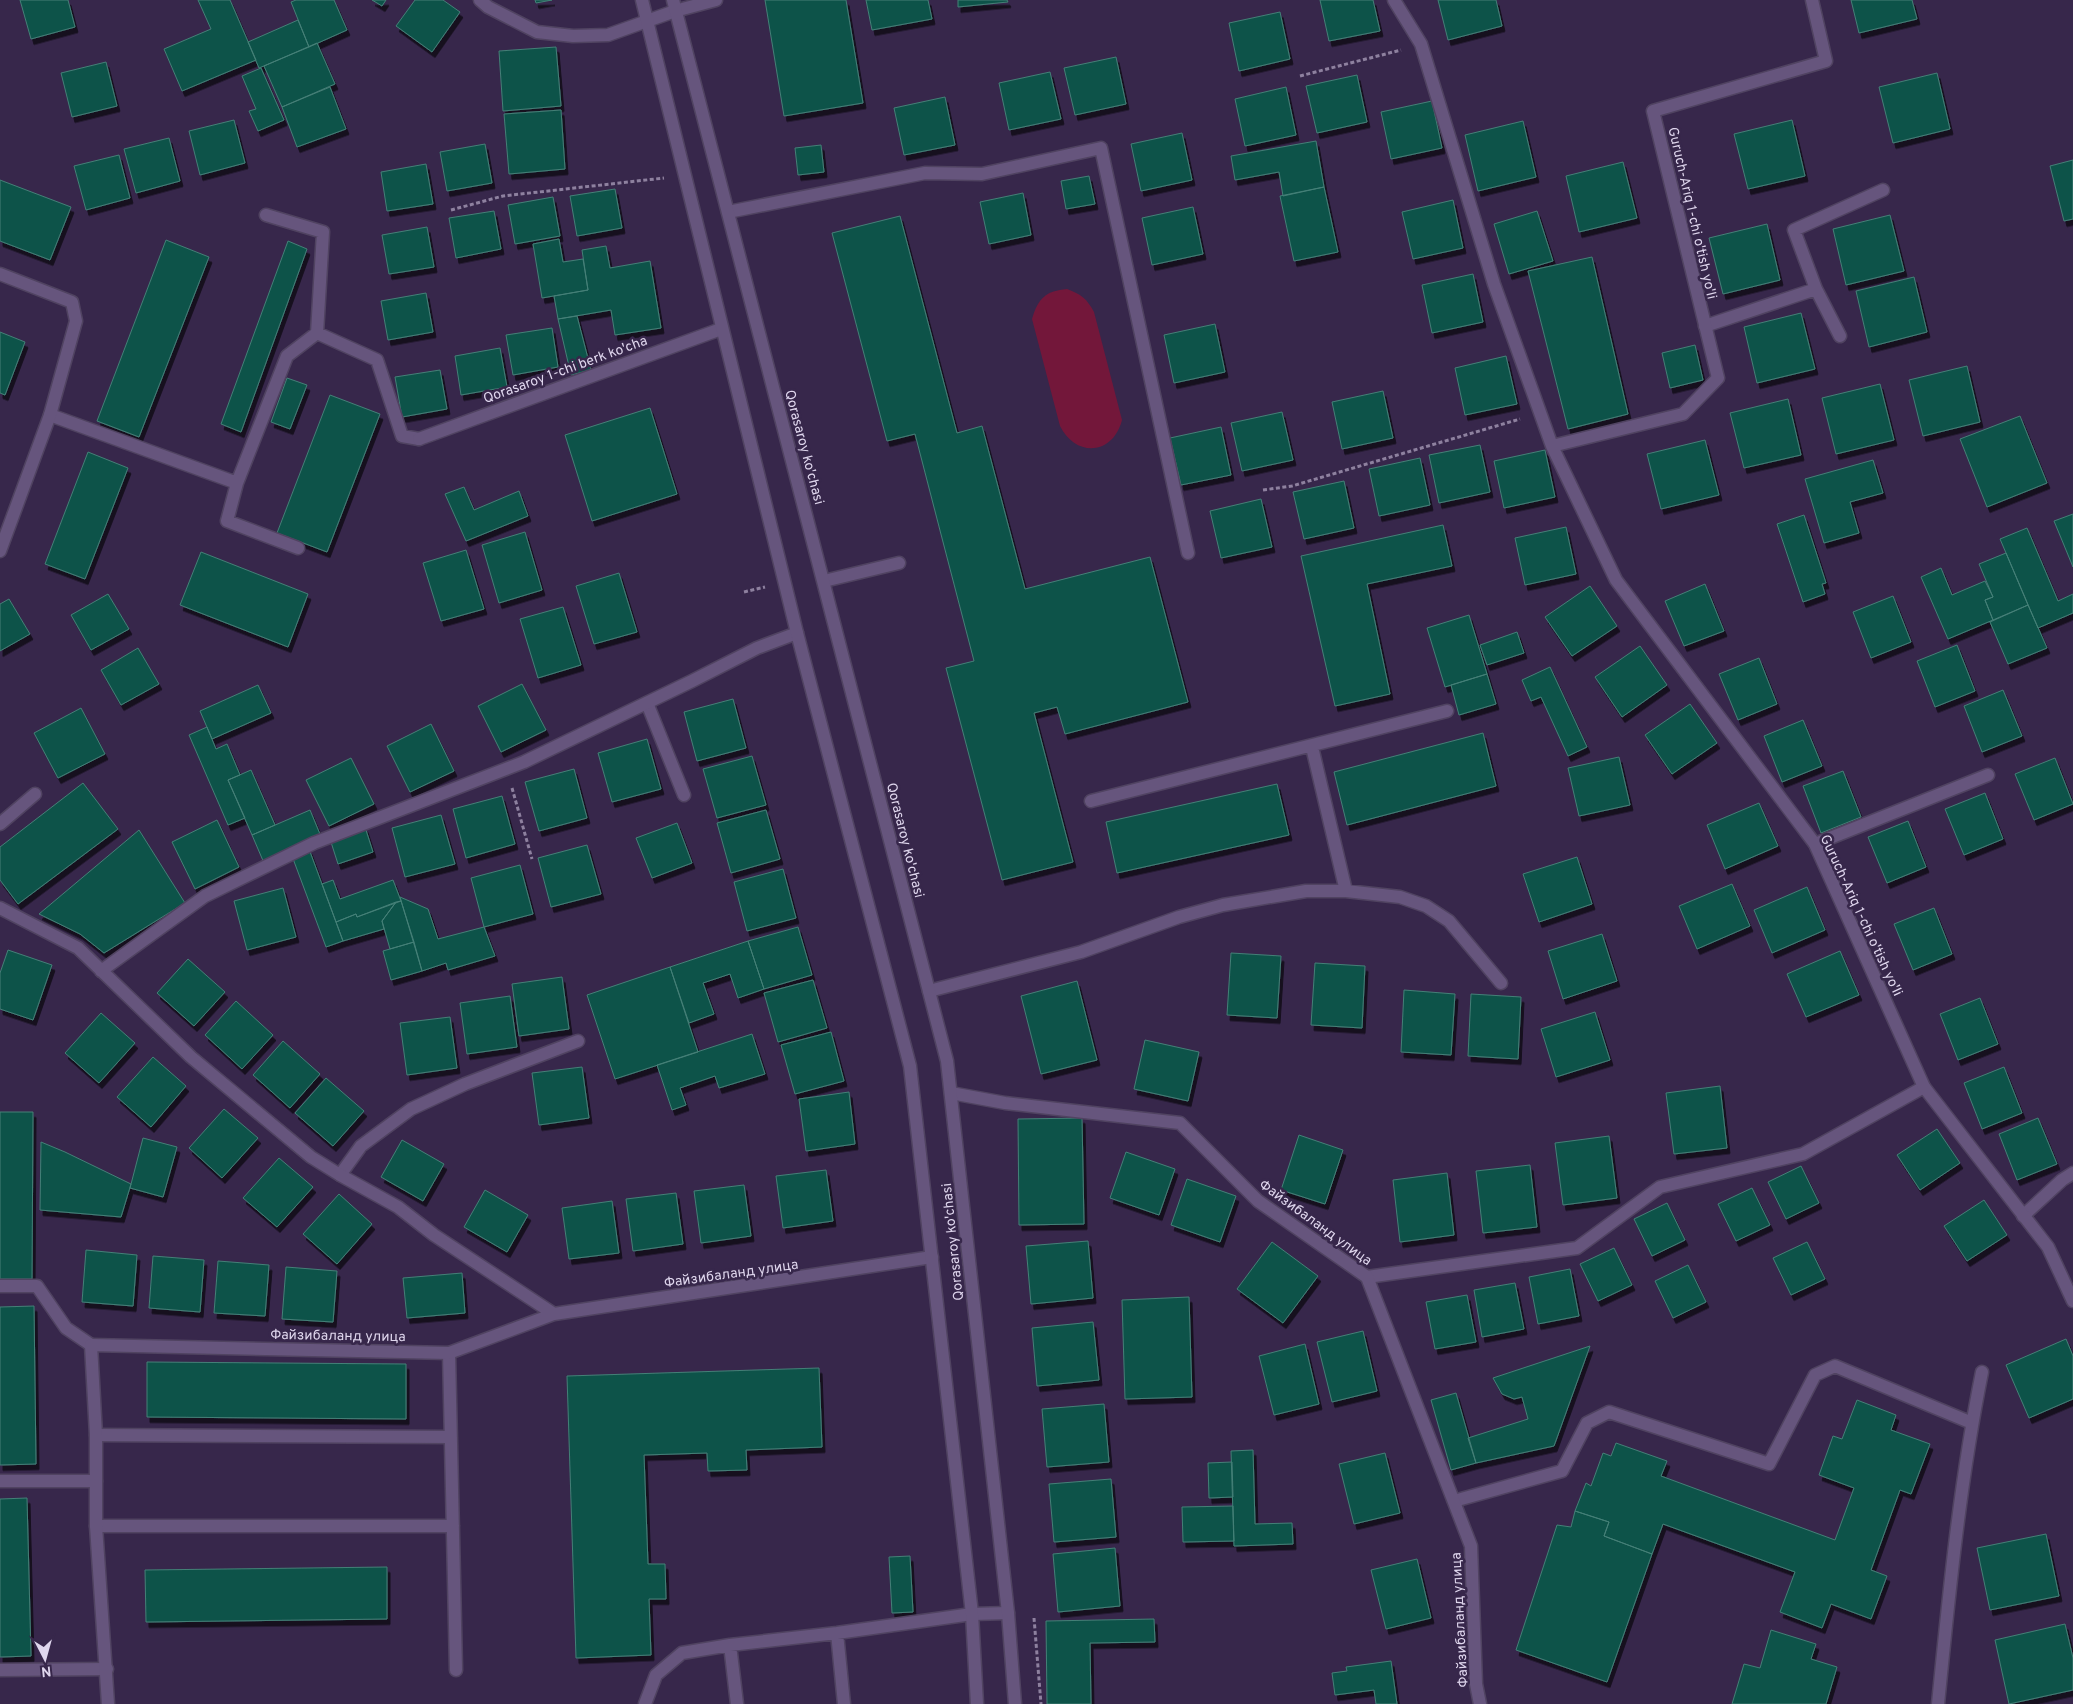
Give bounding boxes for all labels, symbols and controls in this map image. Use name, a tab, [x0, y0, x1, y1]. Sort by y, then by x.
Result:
street label: Guruch-Ariq 1-chi o'tish yo'li	[1663, 126, 1720, 301]
street label: Qorasaroy 1-chi berk ko'cha	[481, 333, 650, 408]
street label: Qorasaroy ko'chasi	[780, 388, 827, 507]
street label: Qorasaroy ko'chasi	[882, 781, 927, 900]
street label: Guruch-Ariq 1-chi o'tish yo'li	[1816, 832, 1906, 999]
street label: Файзибаланд улица	[1255, 1177, 1375, 1270]
street label: Qorasaroy ko'chasi	[939, 1182, 968, 1301]
street label: Файзибаланд улица	[663, 1257, 799, 1292]
street label: Файзибаланд улица	[270, 1327, 406, 1346]
street label: Файзибаланд улица	[1448, 1552, 1473, 1688]
north arrow	[20, 1634, 70, 1684]
text: N	[40, 1661, 52, 1679]

